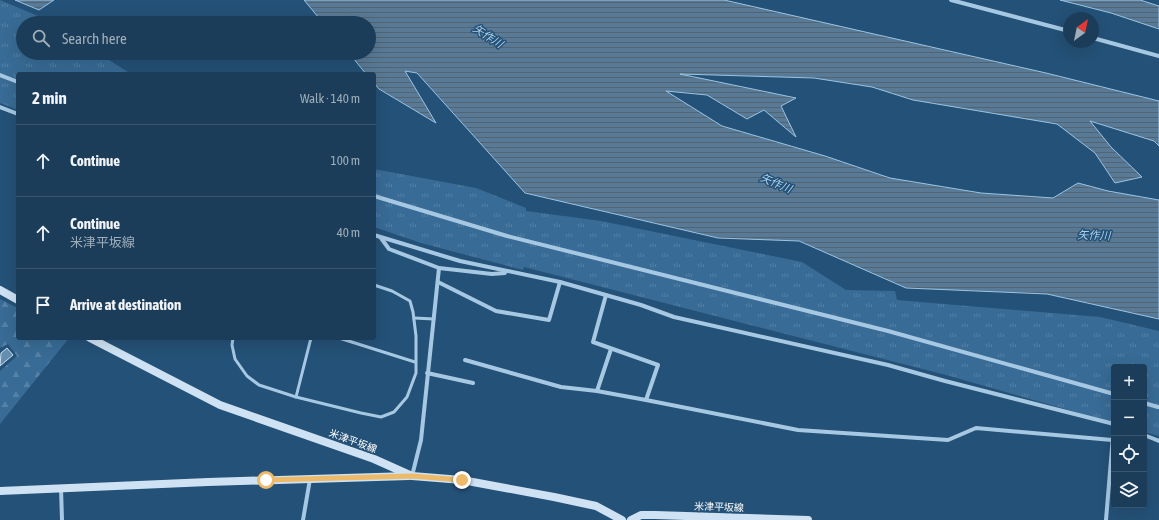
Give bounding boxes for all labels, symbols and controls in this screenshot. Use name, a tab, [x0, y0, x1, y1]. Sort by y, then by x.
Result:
north arrow	[1063, 12, 1099, 48]
search box	[16, 16, 376, 60]
water label: 矢作川	[471, 22, 506, 51]
icon: search	[30, 27, 52, 49]
text: Search here	[62, 30, 127, 47]
text: 2 min	[32, 88, 67, 108]
text: Walk · 140 m	[300, 91, 360, 106]
icon: ahead	[32, 150, 54, 172]
text: Continue	[70, 152, 120, 169]
text: 100 m	[331, 153, 360, 168]
water label: 矢作川	[758, 171, 794, 195]
text: Continue	[70, 215, 120, 232]
icon: ahead	[32, 222, 54, 244]
text: 40 m	[337, 225, 360, 240]
water label: 矢作川	[1077, 228, 1112, 242]
text: 米津平坂線	[70, 235, 135, 250]
icon: arrive	[32, 294, 54, 316]
text: Arrive at destination	[70, 296, 181, 313]
map controls	[1111, 364, 1147, 508]
button: +	[1111, 364, 1147, 400]
button: −	[1111, 400, 1147, 436]
street label: 米津平坂線	[328, 427, 378, 455]
button: locate	[1111, 436, 1147, 472]
route start	[257, 471, 275, 489]
route end	[453, 471, 471, 489]
button: layers	[1111, 472, 1147, 508]
street label: 米津平坂線	[694, 501, 744, 513]

